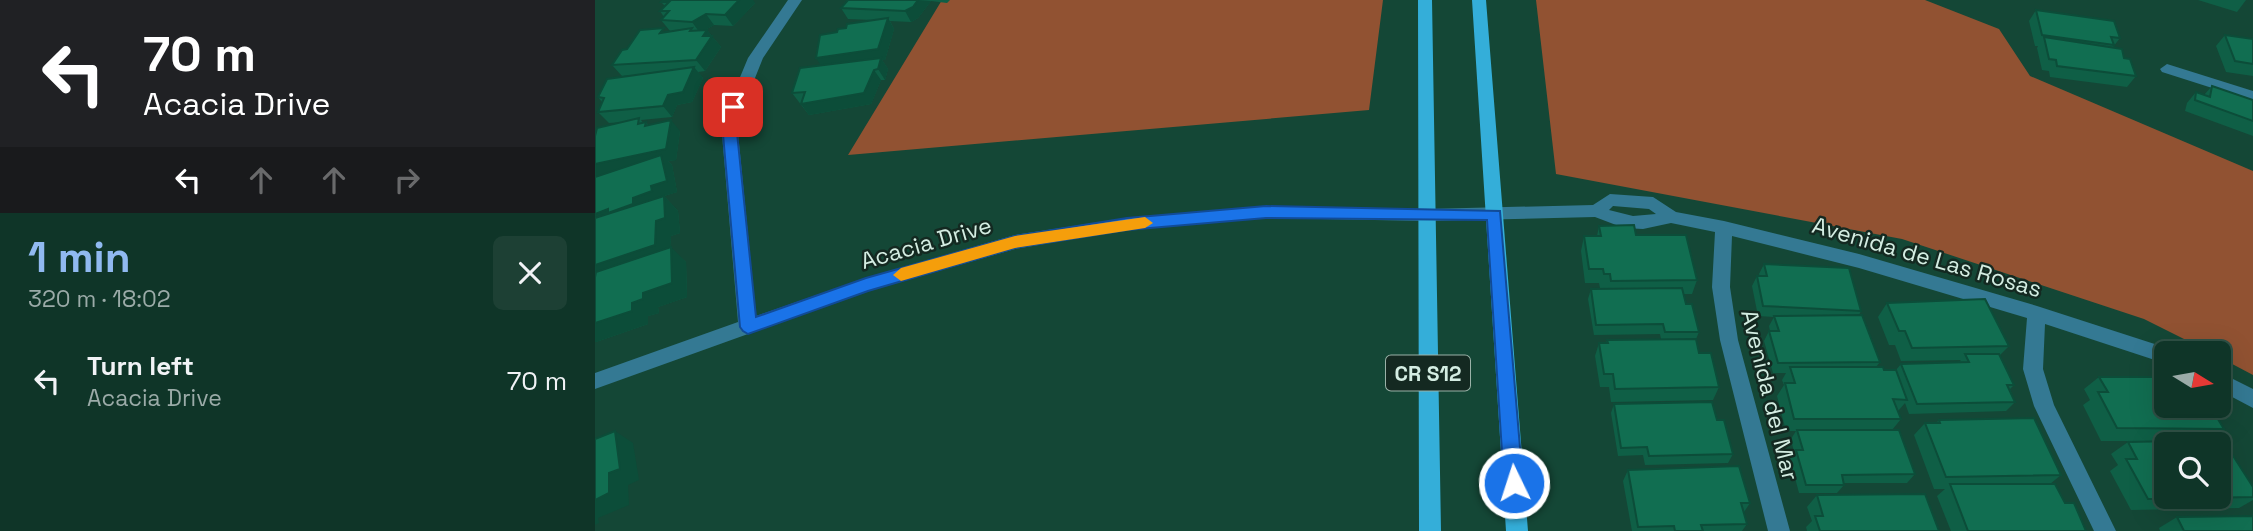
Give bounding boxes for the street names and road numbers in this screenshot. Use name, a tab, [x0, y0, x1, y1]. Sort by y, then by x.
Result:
street label: Acacia Drive	[857, 210, 995, 276]
street label: Avenida de Las Rosas	[1809, 210, 2045, 304]
street label: Avenida del Mar	[1734, 306, 1806, 484]
road number: CR S12	[1386, 356, 1470, 390]

